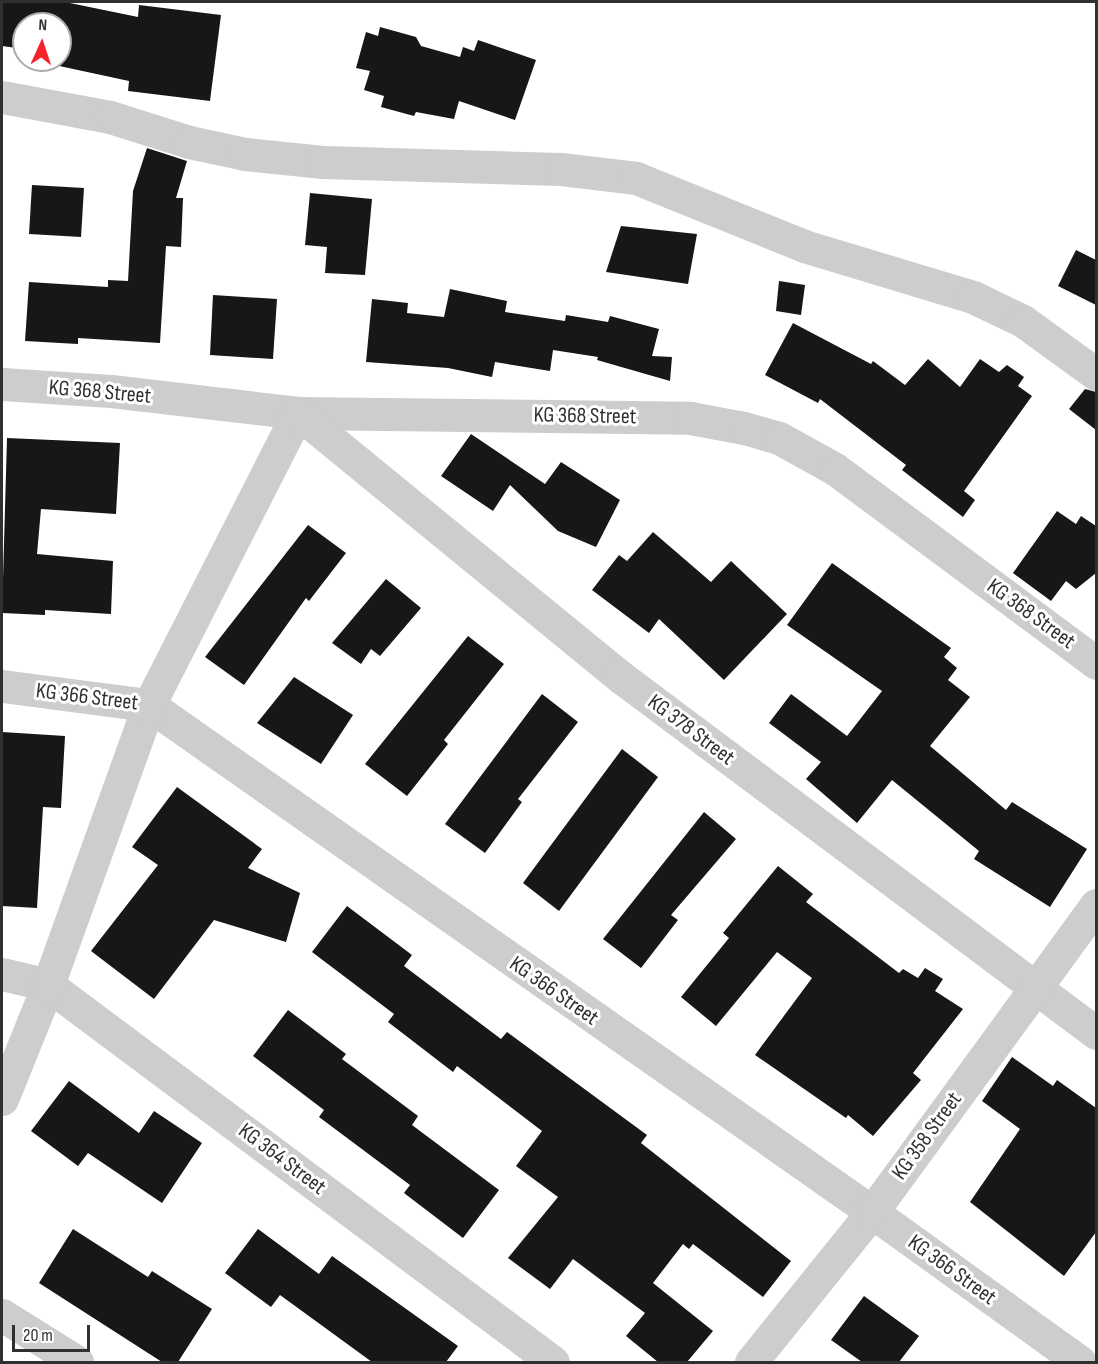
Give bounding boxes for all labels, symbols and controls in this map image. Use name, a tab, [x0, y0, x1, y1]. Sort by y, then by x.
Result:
north arrow	[12, 12, 72, 72]
text: N	[38, 16, 48, 35]
street label: KG 368 Street	[48, 374, 152, 410]
street label: KG 368 Street	[533, 402, 637, 430]
street label: KG 368 Street	[982, 573, 1080, 655]
street label: KG 366 Street	[34, 678, 140, 716]
street label: KG 378 Street	[642, 689, 740, 771]
street label: KG 366 Street	[504, 951, 604, 1031]
street label: KG 358 Street	[886, 1087, 968, 1185]
street label: KG 364 Street	[233, 1118, 331, 1200]
street label: KG 366 Street	[903, 1229, 1001, 1311]
scale bar	[15, 1313, 93, 1351]
text: 20 m	[23, 1325, 53, 1346]

